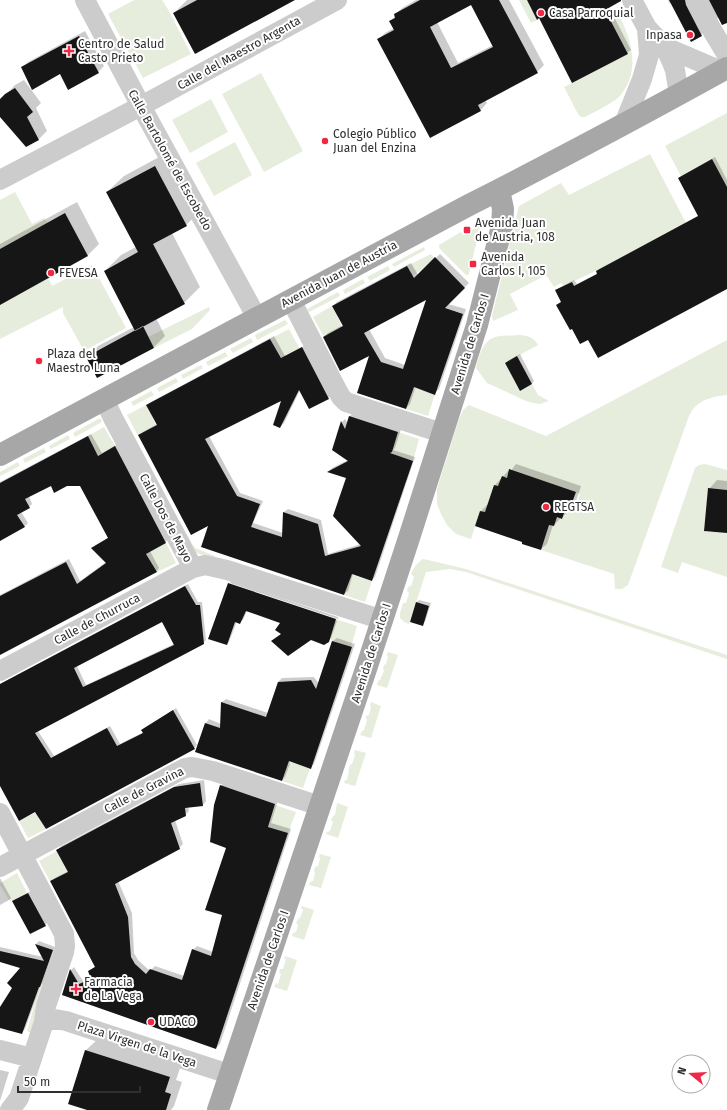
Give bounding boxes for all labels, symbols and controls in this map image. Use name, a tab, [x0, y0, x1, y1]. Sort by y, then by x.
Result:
place label: Casa Parroquial	[549, 6, 634, 20]
marker: Casa Parroquial	[536, 8, 546, 18]
street label: Calle del Maestro Argenta	[175, 13, 303, 93]
place label: Inpasa	[646, 28, 682, 42]
marker: Inpasa	[685, 30, 695, 40]
place label: Centro de Salud Casto Prieto	[78, 37, 164, 65]
marker: Centro de Salud Casto Prieto	[63, 45, 75, 57]
street label: Calle Bartolomé de Escobedo	[125, 87, 215, 233]
place label: Colegio Público Juan del Enzina	[333, 127, 416, 155]
marker: Colegio Público Juan del Enzina	[320, 136, 330, 146]
place label: Avenida Juan de Austria, 108	[475, 216, 555, 244]
marker: Avenida Juan de Austria, 108	[462, 225, 472, 235]
street label: Avenida Juan de Austria	[279, 237, 399, 311]
place label: Avenida Carlos I, 105	[481, 250, 546, 278]
marker: Avenida Carlos I, 105	[468, 259, 478, 269]
place label: FEVESA	[59, 266, 98, 280]
marker: FEVESA	[46, 268, 56, 278]
street label: Avenida de Carlos I	[448, 292, 492, 396]
place label: Plaza del Maestro Luna	[47, 347, 120, 375]
marker: Plaza del Maestro Luna	[34, 356, 44, 366]
street label: Calle Dos de Mayo	[137, 471, 195, 565]
place label: REGTSA	[554, 500, 594, 514]
marker: REGTSA	[541, 502, 551, 512]
street label: Calle de Churruca	[52, 590, 142, 648]
street label: Avenida de Carlos I	[348, 601, 394, 705]
street label: Calle de Gravina	[102, 764, 186, 816]
street label: Avenida de Carlos I	[244, 909, 292, 1011]
place label: Farmacia de La Vega	[84, 975, 142, 1003]
marker: Farmacia de La Vega	[71, 984, 81, 994]
place label: UDACO	[159, 1015, 196, 1029]
marker: UDACO	[146, 1017, 156, 1027]
street label: Plaza Virgen de la Vega	[76, 1018, 198, 1070]
north arrow	[671, 1054, 711, 1094]
text: N	[675, 1066, 689, 1077]
scale bar	[18, 1068, 140, 1094]
text: 50 m	[24, 1075, 50, 1089]

